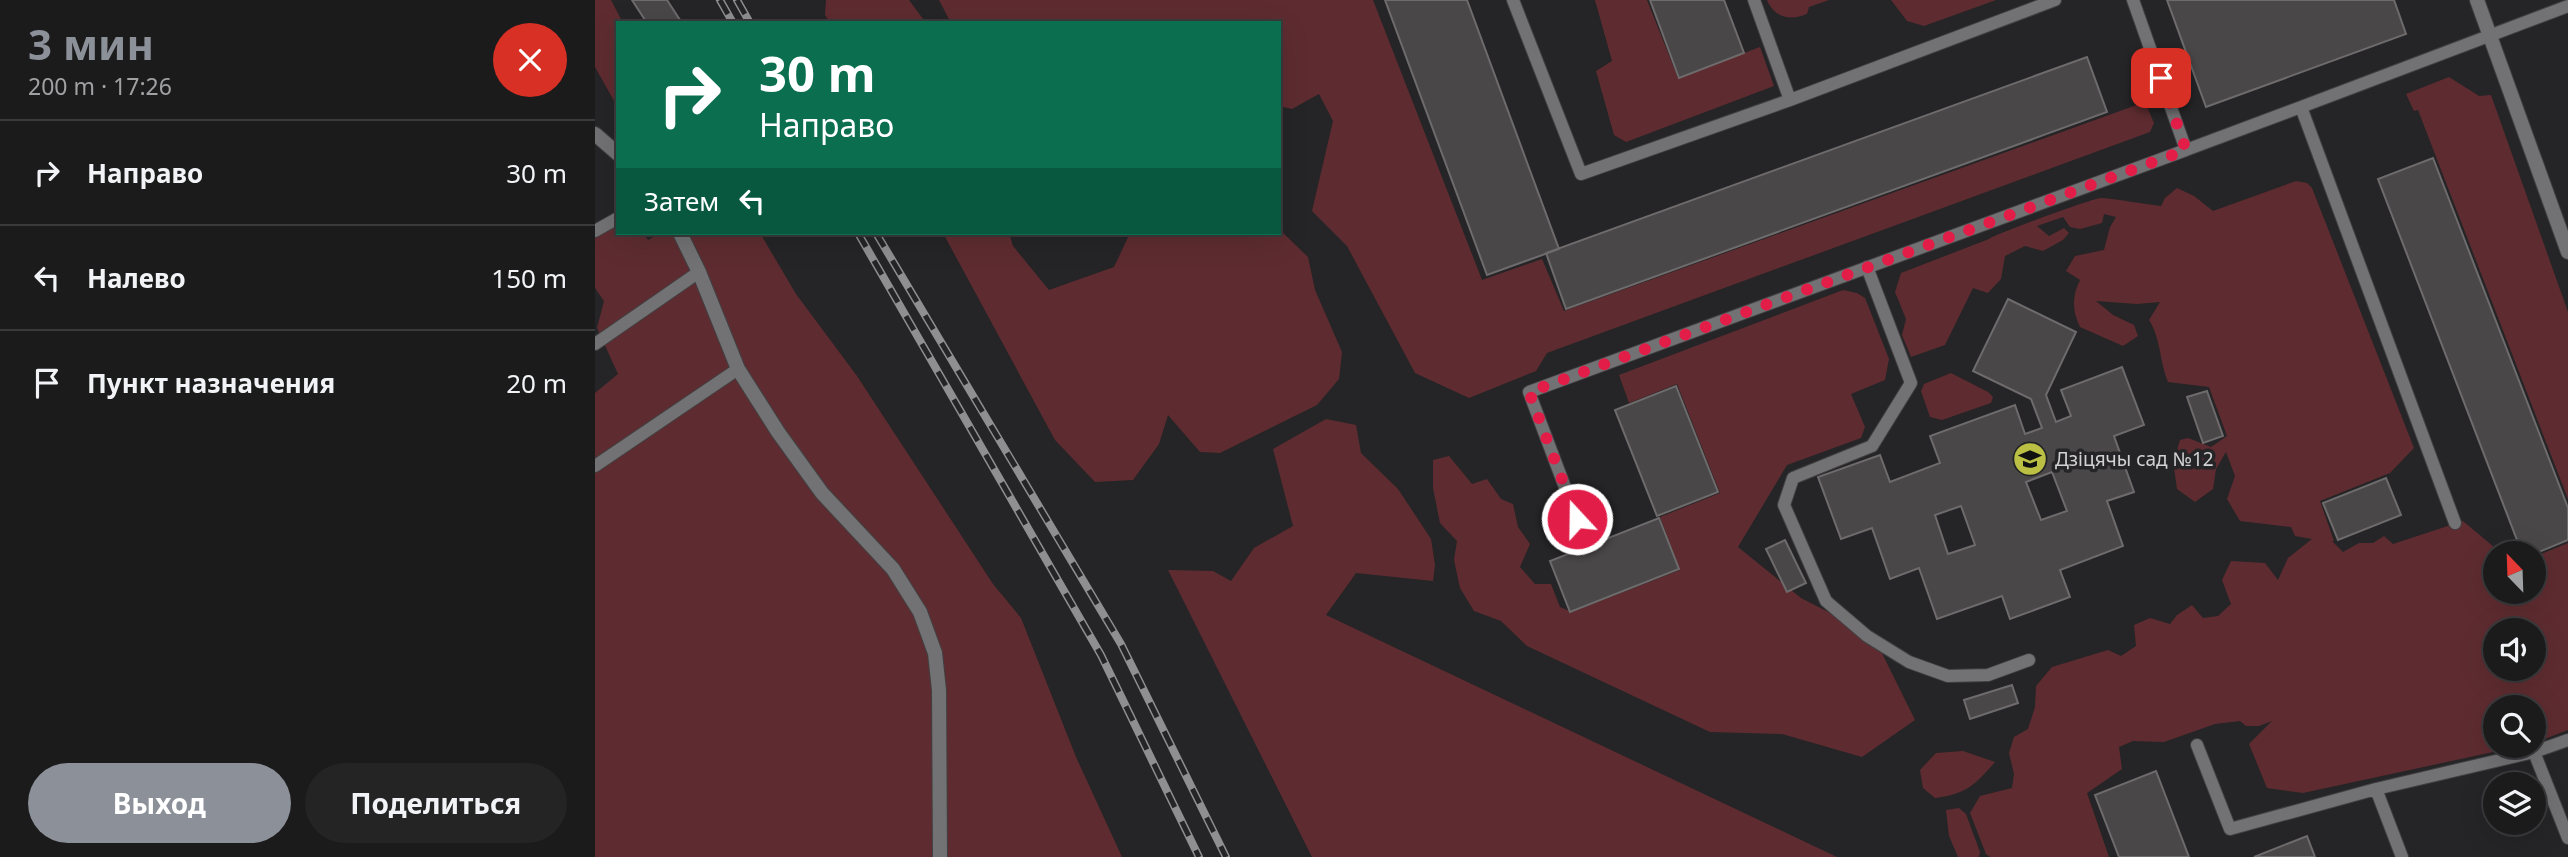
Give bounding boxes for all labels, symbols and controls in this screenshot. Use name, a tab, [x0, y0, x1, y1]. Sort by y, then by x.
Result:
text: 3 мин	[28, 15, 154, 72]
button: close	[493, 23, 567, 97]
text: 30 m	[759, 40, 876, 106]
pin	[2131, 48, 2191, 108]
icon: right	[644, 49, 735, 140]
icon: arrive	[2142, 59, 2180, 97]
text: 200 m · 17:26	[28, 70, 172, 102]
text: Направо	[759, 103, 894, 146]
icon: right	[28, 154, 66, 192]
text: Направо	[87, 155, 203, 191]
text: 30 m	[506, 155, 567, 191]
icon: left	[733, 182, 771, 220]
text: Затем	[644, 183, 719, 219]
icon: left	[28, 259, 66, 297]
text: Налево	[87, 260, 186, 296]
text: 150 m	[491, 260, 567, 296]
icon: arrive	[28, 364, 66, 402]
text: Пункт назначения	[87, 365, 335, 401]
text: 20 m	[506, 365, 567, 401]
school or university icon: Дзіцячы сад №12	[2011, 440, 2049, 478]
place label: Дзіцячы сад №12	[2055, 446, 2214, 472]
position arrow	[1540, 482, 1614, 556]
north arrow	[2483, 541, 2546, 604]
map controls	[2483, 541, 2546, 835]
button: sound	[2483, 618, 2546, 681]
button: search	[2483, 695, 2546, 758]
button: Выход	[28, 763, 291, 843]
button: Поделиться	[305, 763, 567, 843]
button: layers	[2483, 772, 2546, 835]

